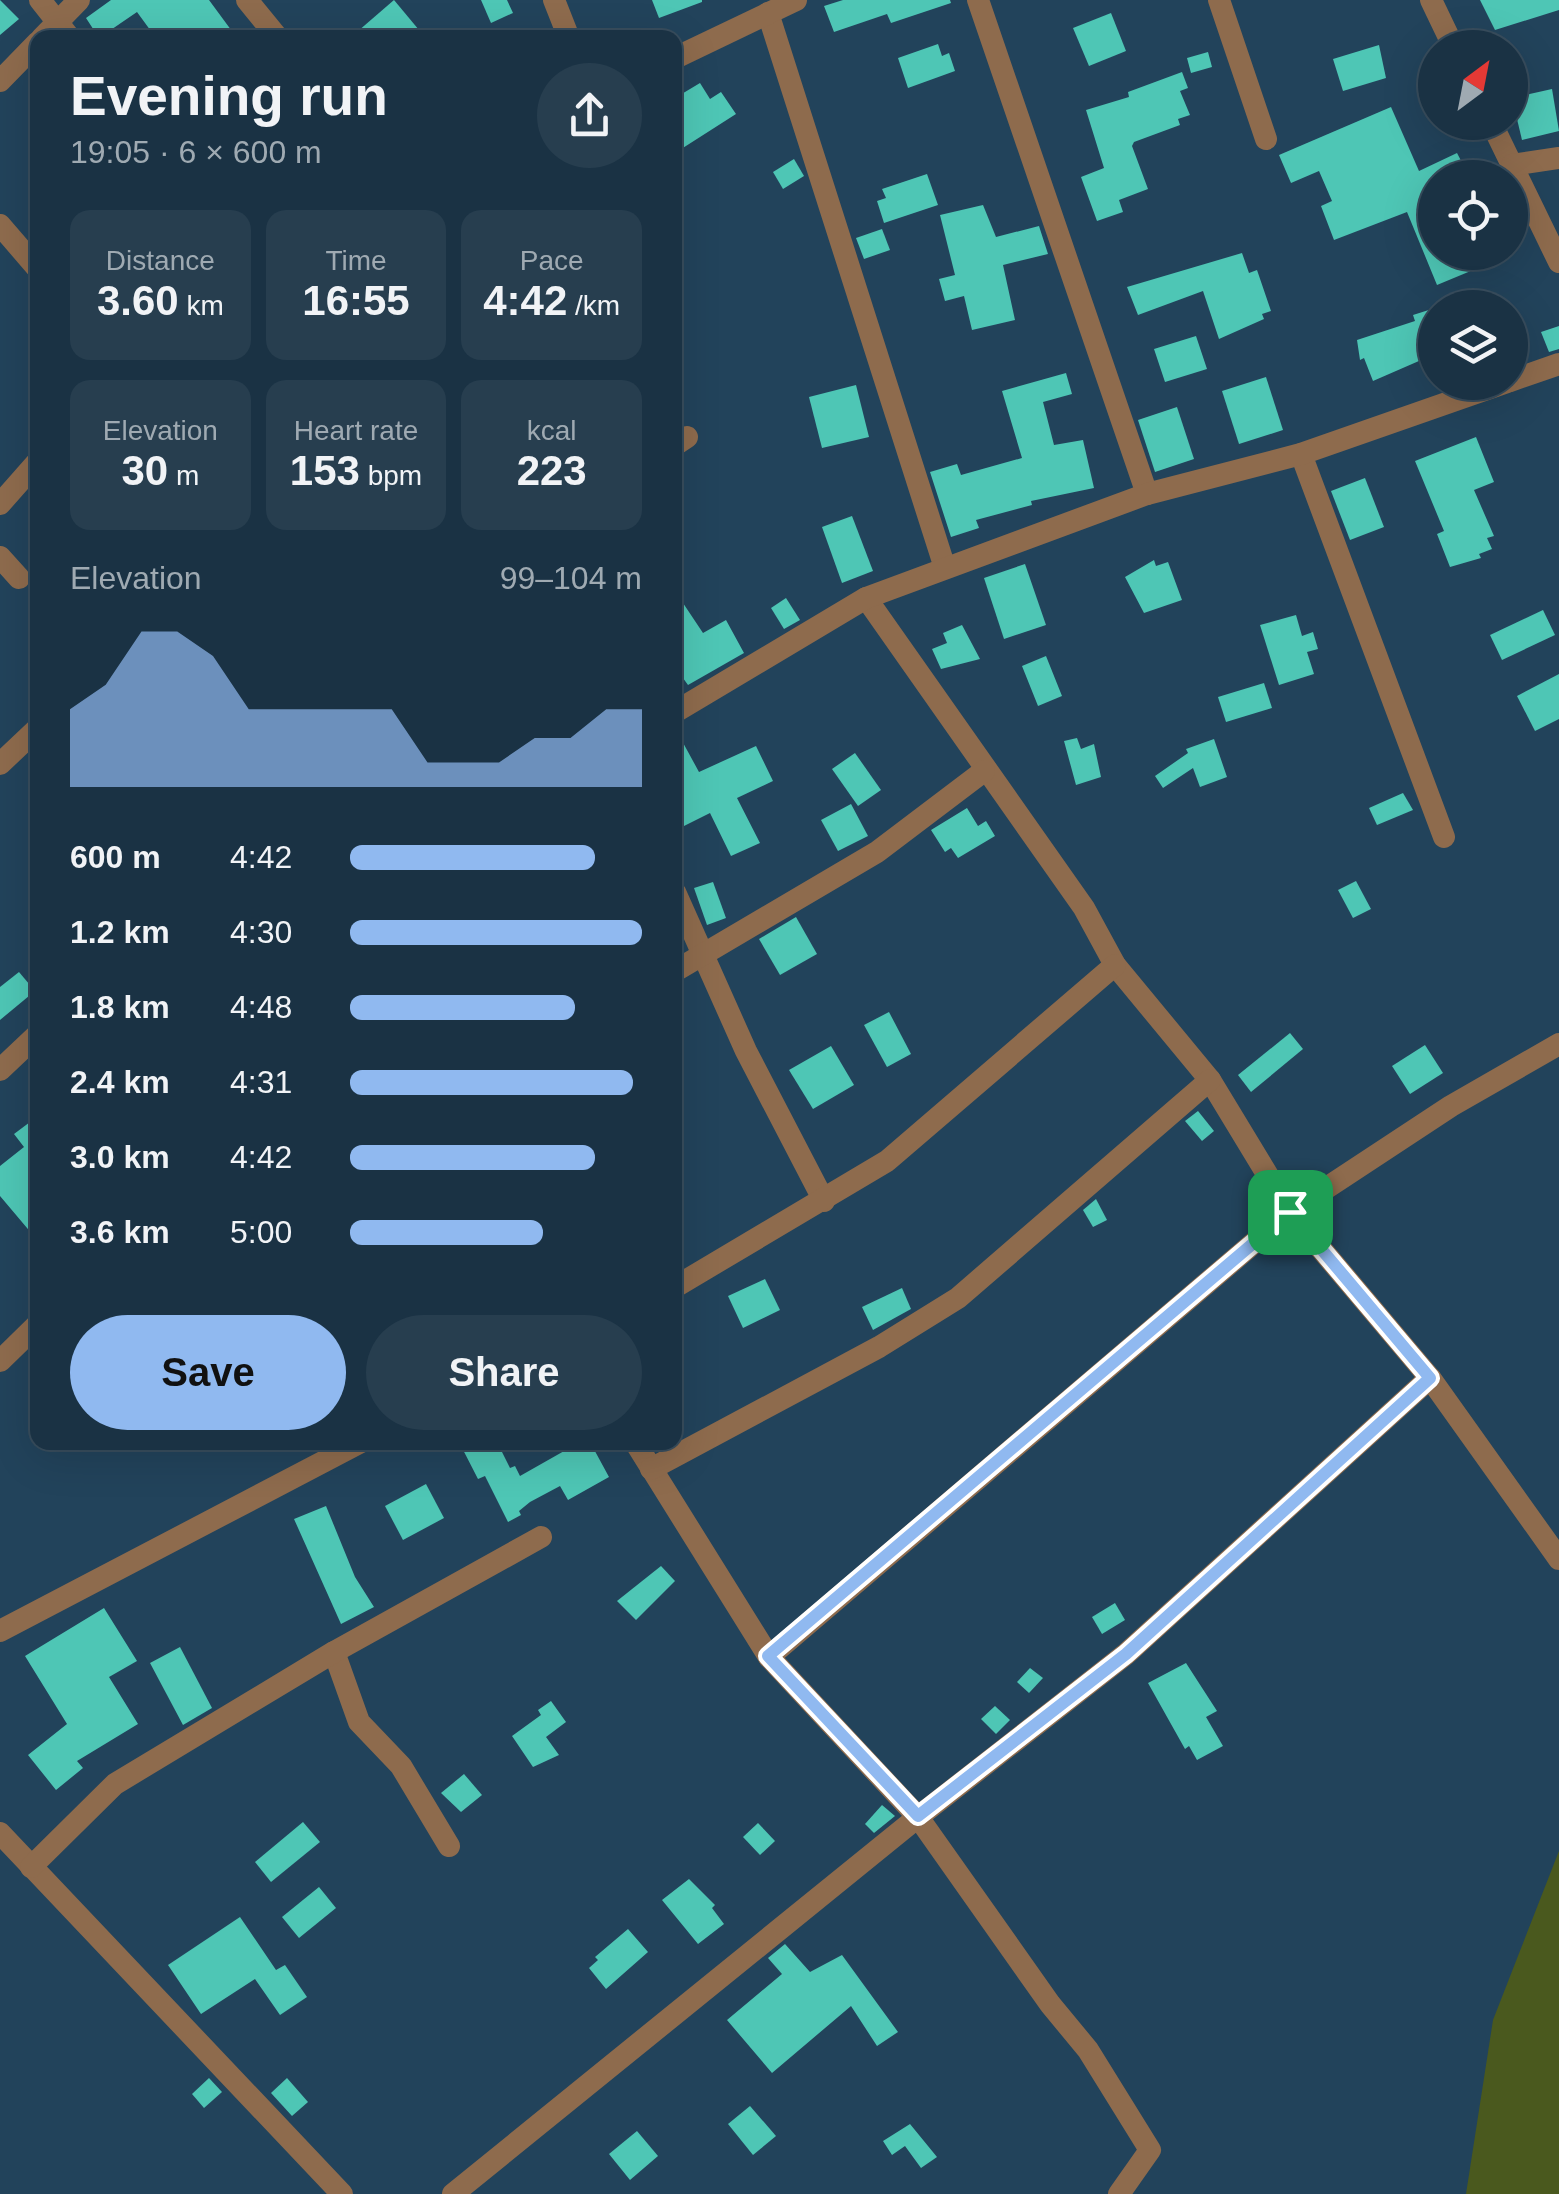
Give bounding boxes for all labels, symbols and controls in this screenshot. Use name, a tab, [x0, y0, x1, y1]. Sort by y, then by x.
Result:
north arrow	[1418, 30, 1528, 140]
map controls	[1418, 30, 1528, 400]
button: share	[537, 63, 642, 168]
text: Evening run	[70, 65, 388, 127]
text: 19:05 · 6 × 600 m	[70, 134, 322, 170]
button: locate	[1418, 160, 1528, 270]
text: Distance	[106, 245, 215, 276]
text: Time	[325, 245, 387, 276]
text: Pace	[520, 245, 584, 276]
text: 3.60	[97, 277, 179, 324]
text: 16:55	[302, 277, 410, 324]
text: 4:42	[483, 277, 567, 324]
text: km	[179, 290, 224, 321]
text: /km	[567, 290, 620, 321]
button: layers	[1418, 290, 1528, 400]
text: Elevation	[103, 415, 218, 446]
text: Heart rate	[294, 415, 418, 446]
text: kcal	[527, 415, 577, 446]
text: 30	[121, 447, 168, 494]
text: 153	[290, 447, 360, 494]
text: 223	[517, 447, 587, 494]
text: m	[168, 460, 199, 491]
text: bpm	[360, 460, 422, 491]
text: Elevation	[70, 560, 202, 596]
text: 99–104 m	[500, 560, 642, 596]
text: 600 m	[70, 839, 161, 875]
text: 4:42	[230, 839, 292, 875]
text: 1.2 km	[70, 914, 170, 950]
text: 4:30	[230, 914, 292, 950]
text: 1.8 km	[70, 989, 170, 1025]
text: 4:48	[230, 989, 292, 1025]
text: 2.4 km	[70, 1064, 170, 1100]
text: 4:31	[230, 1064, 292, 1100]
text: 3.0 km	[70, 1139, 170, 1175]
text: 4:42	[230, 1139, 292, 1175]
pin	[1248, 1170, 1333, 1255]
icon: arrive	[1263, 1185, 1318, 1240]
text: 3.6 km	[70, 1214, 170, 1250]
text: 5:00	[230, 1214, 292, 1250]
button: Save	[70, 1315, 346, 1430]
button: Share	[366, 1315, 642, 1430]

